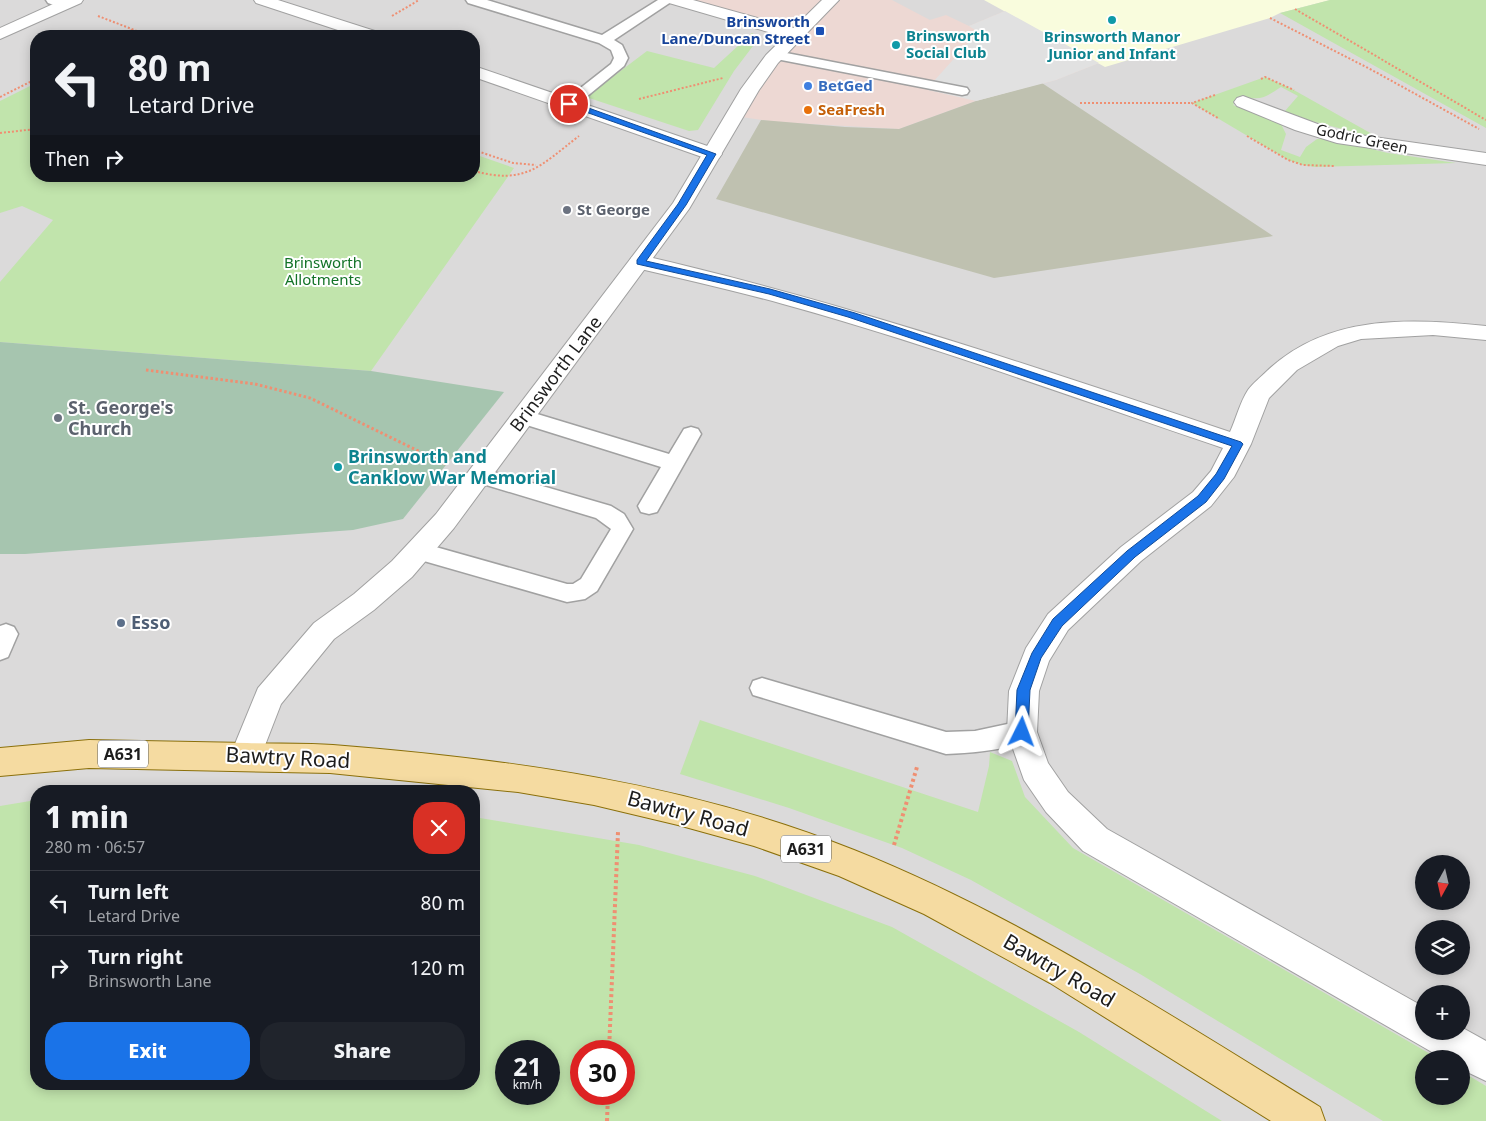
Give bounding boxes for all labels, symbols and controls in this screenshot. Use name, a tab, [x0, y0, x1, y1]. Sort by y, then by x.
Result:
place label: Brinsworth Lane/Duncan Street	[661, 11, 810, 48]
marker: Brinsworth Manor Junior and Infant	[1106, 14, 1118, 26]
marker: Brinsworth Lane/Duncan Street	[814, 25, 826, 37]
place label: Brinsworth Social Club	[906, 25, 990, 62]
place label: Brinsworth Manor Junior and Infant	[1044, 26, 1181, 63]
marker: Brinsworth Social Club	[890, 39, 902, 51]
text: 80 m	[128, 44, 211, 91]
icon: left	[45, 50, 110, 115]
place label: BetGed	[818, 75, 873, 95]
marker: BetGed	[802, 80, 814, 92]
pin	[548, 83, 590, 125]
text: Letard Drive	[128, 89, 255, 119]
icon: arrive	[555, 90, 583, 118]
place label: SeaFresh	[818, 99, 885, 119]
marker: SeaFresh	[802, 104, 814, 116]
street label: Godric Green	[1314, 119, 1410, 158]
icon: right	[100, 145, 128, 173]
text: Then	[45, 146, 90, 172]
place label: St George	[577, 199, 650, 219]
marker: St George	[561, 204, 573, 216]
park label: Brinsworth Allotments	[284, 252, 362, 289]
street label: Brinsworth Lane	[504, 311, 607, 436]
place label: St. George's Church	[68, 395, 174, 440]
marker: St. George's Church	[52, 412, 64, 424]
place label: Brinsworth and Canklow War Memorial	[348, 444, 556, 489]
marker: Brinsworth and Canklow War Memorial	[332, 461, 344, 473]
place label: Esso	[131, 610, 170, 634]
marker: Esso	[115, 617, 127, 629]
position arrow	[995, 705, 1047, 757]
street label: Bawtry Road	[225, 740, 351, 774]
road number: A631	[98, 741, 148, 768]
street label: Bawtry Road	[624, 783, 752, 843]
text: 1 min	[45, 796, 129, 837]
button: close	[413, 802, 465, 854]
text: 280 m · 06:57	[45, 836, 145, 858]
road number: A631	[781, 836, 831, 862]
north arrow	[1415, 855, 1470, 910]
map controls	[1415, 855, 1470, 1105]
text: Turn left	[88, 879, 169, 905]
icon: left	[45, 889, 73, 917]
text: 80 m	[421, 890, 465, 916]
text: Letard Drive	[88, 905, 180, 927]
button: layers	[1415, 920, 1470, 975]
street label: Bawtry Road	[998, 927, 1121, 1013]
text: Turn right	[88, 944, 183, 970]
icon: right	[45, 954, 73, 982]
text: 120 m	[410, 955, 465, 981]
text: Brinsworth Lane	[88, 970, 212, 992]
button: +	[1415, 985, 1470, 1040]
button: Exit	[45, 1022, 250, 1080]
button: Share	[260, 1022, 465, 1080]
speed limit sign: 30	[570, 1040, 635, 1105]
text: 21	[513, 1049, 542, 1083]
button: −	[1415, 1050, 1470, 1105]
text: km/h	[513, 1076, 542, 1093]

